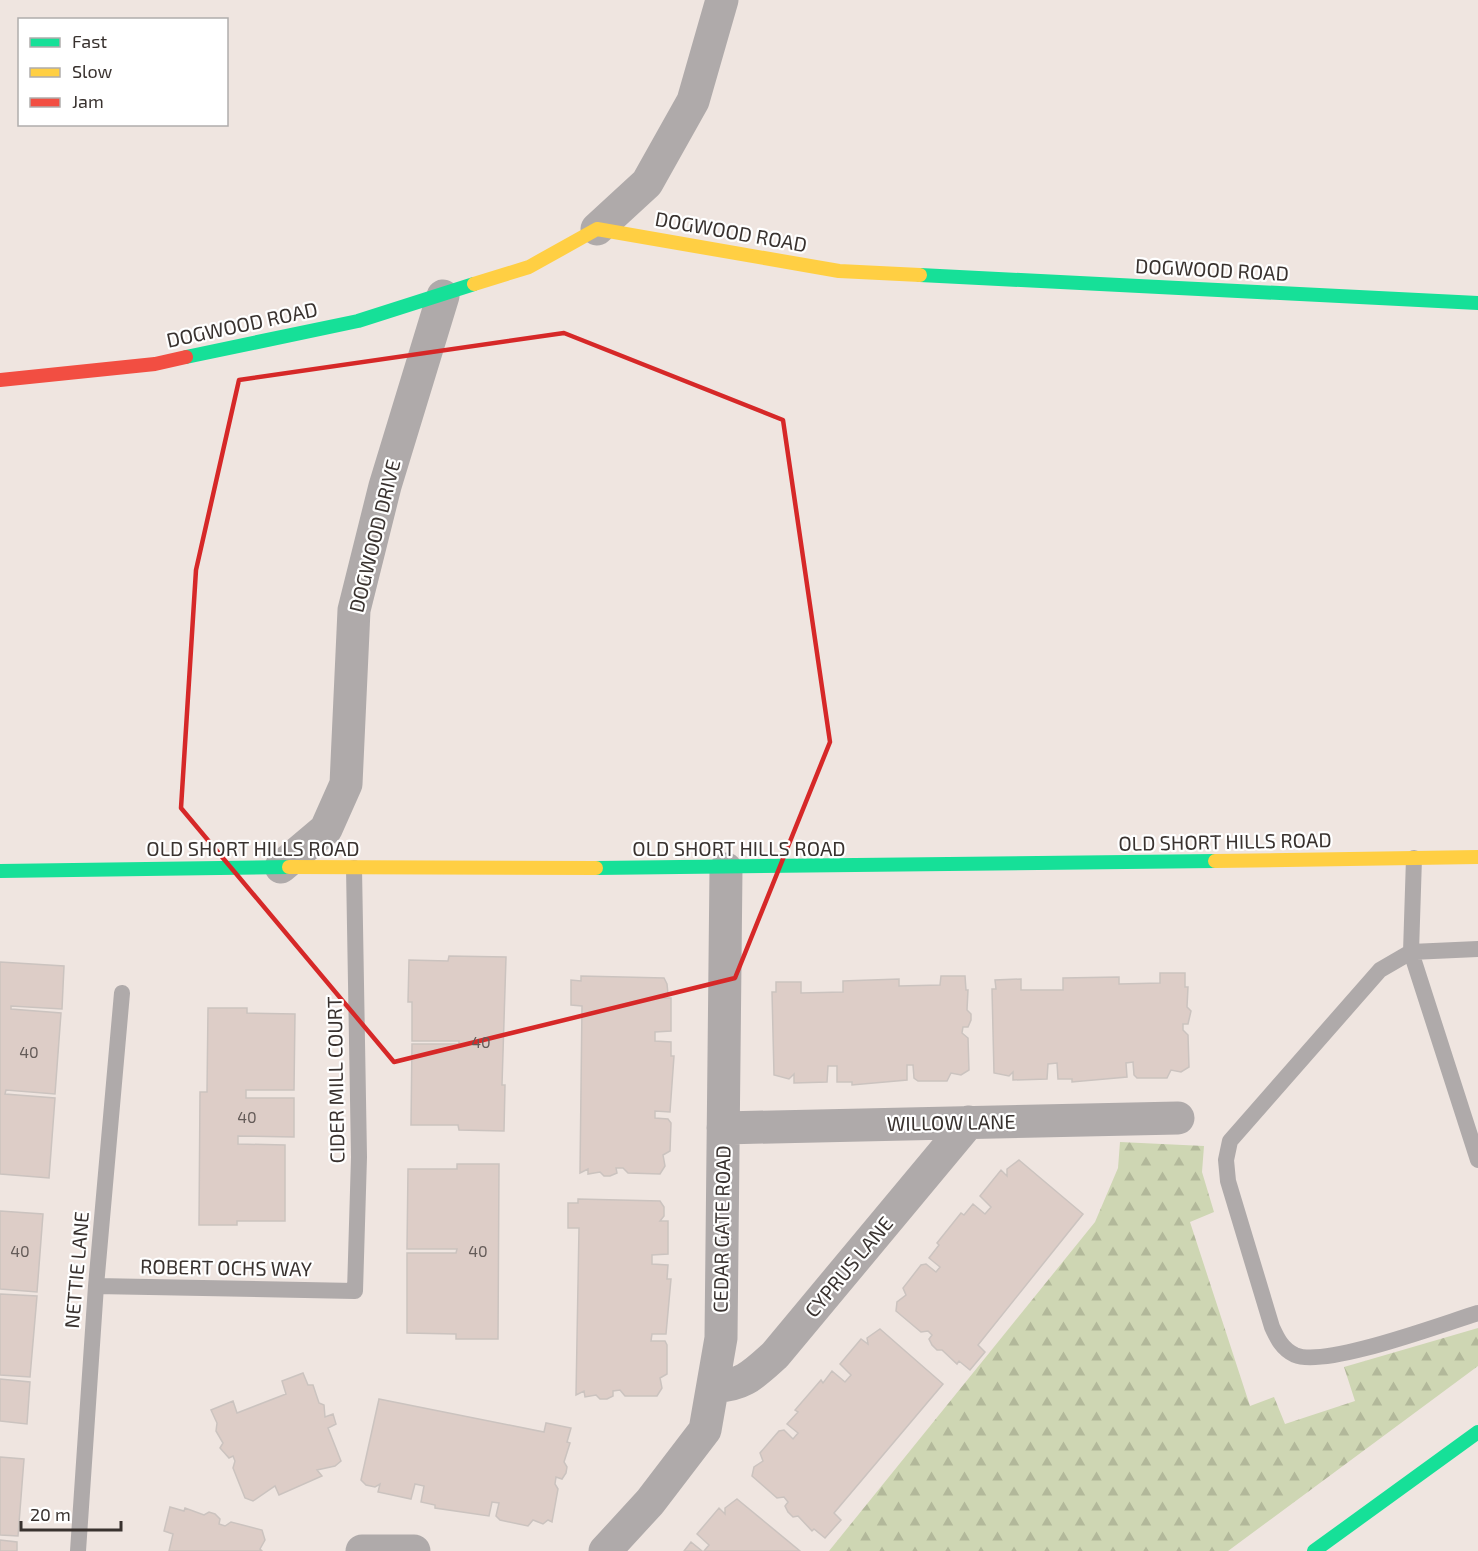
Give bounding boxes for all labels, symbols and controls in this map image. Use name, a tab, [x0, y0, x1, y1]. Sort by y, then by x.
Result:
legend	[18, 18, 228, 126]
text: Fast	[72, 30, 107, 52]
text: Slow	[72, 60, 113, 82]
text: Jam	[72, 90, 104, 112]
street label: DOGWOOD ROAD	[653, 206, 809, 256]
street label: DOGWOOD ROAD	[1135, 253, 1290, 285]
street label: DOGWOOD ROAD	[164, 296, 320, 352]
street label: DOGWOOD DRIVE	[343, 457, 405, 615]
street label: OLD SHORT HILLS ROAD	[1118, 827, 1332, 855]
street label: OLD SHORT HILLS ROAD	[146, 836, 360, 860]
street label: OLD SHORT HILLS ROAD	[632, 836, 846, 860]
street label: CIDER MILL COURT	[322, 996, 348, 1164]
house number: 40	[471, 1032, 491, 1051]
house number: 40	[19, 1042, 39, 1061]
house number: 40	[237, 1107, 257, 1126]
street label: WILLOW LANE	[886, 1109, 1016, 1135]
street label: CEDAR GATE ROAD	[708, 1145, 734, 1313]
street label: NETTIE LANE	[59, 1210, 93, 1329]
street label: CYPRUS LANE	[799, 1211, 897, 1322]
house number: 40	[10, 1241, 30, 1260]
house number: 40	[468, 1241, 488, 1260]
street label: ROBERT OCHS WAY	[140, 1254, 313, 1281]
scale bar	[21, 1494, 122, 1532]
text: 20 m	[30, 1503, 71, 1525]

